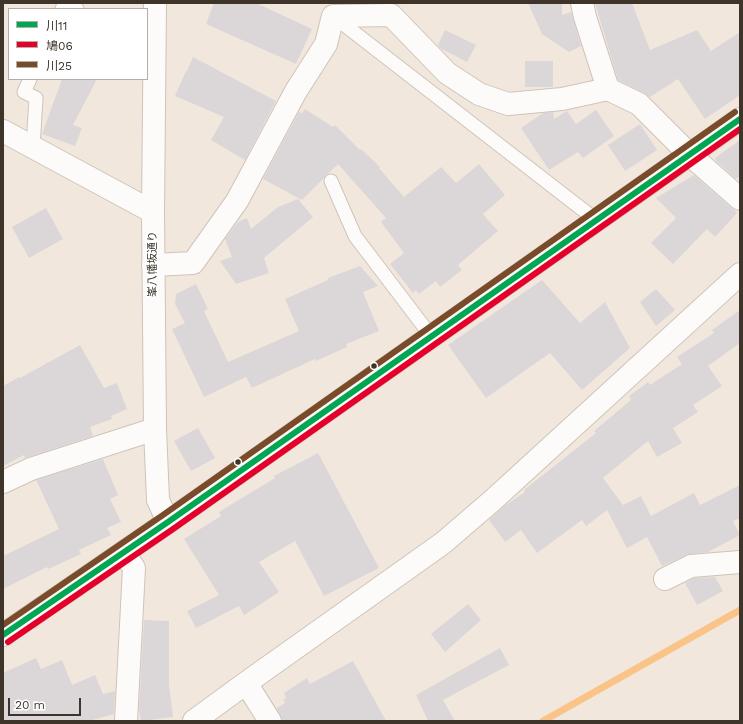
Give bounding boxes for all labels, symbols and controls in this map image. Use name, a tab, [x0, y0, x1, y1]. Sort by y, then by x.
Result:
legend	[8, 8, 148, 80]
text: 川11	[46, 19, 67, 33]
text: 鳩06	[46, 39, 73, 53]
text: 川25	[46, 59, 72, 73]
street label: 峯八幡坂通り	[146, 231, 160, 297]
unlabelled marker	[369, 361, 379, 371]
unlabelled marker	[233, 457, 243, 467]
scale bar	[10, 690, 83, 716]
text: 20 m	[15, 698, 45, 712]

